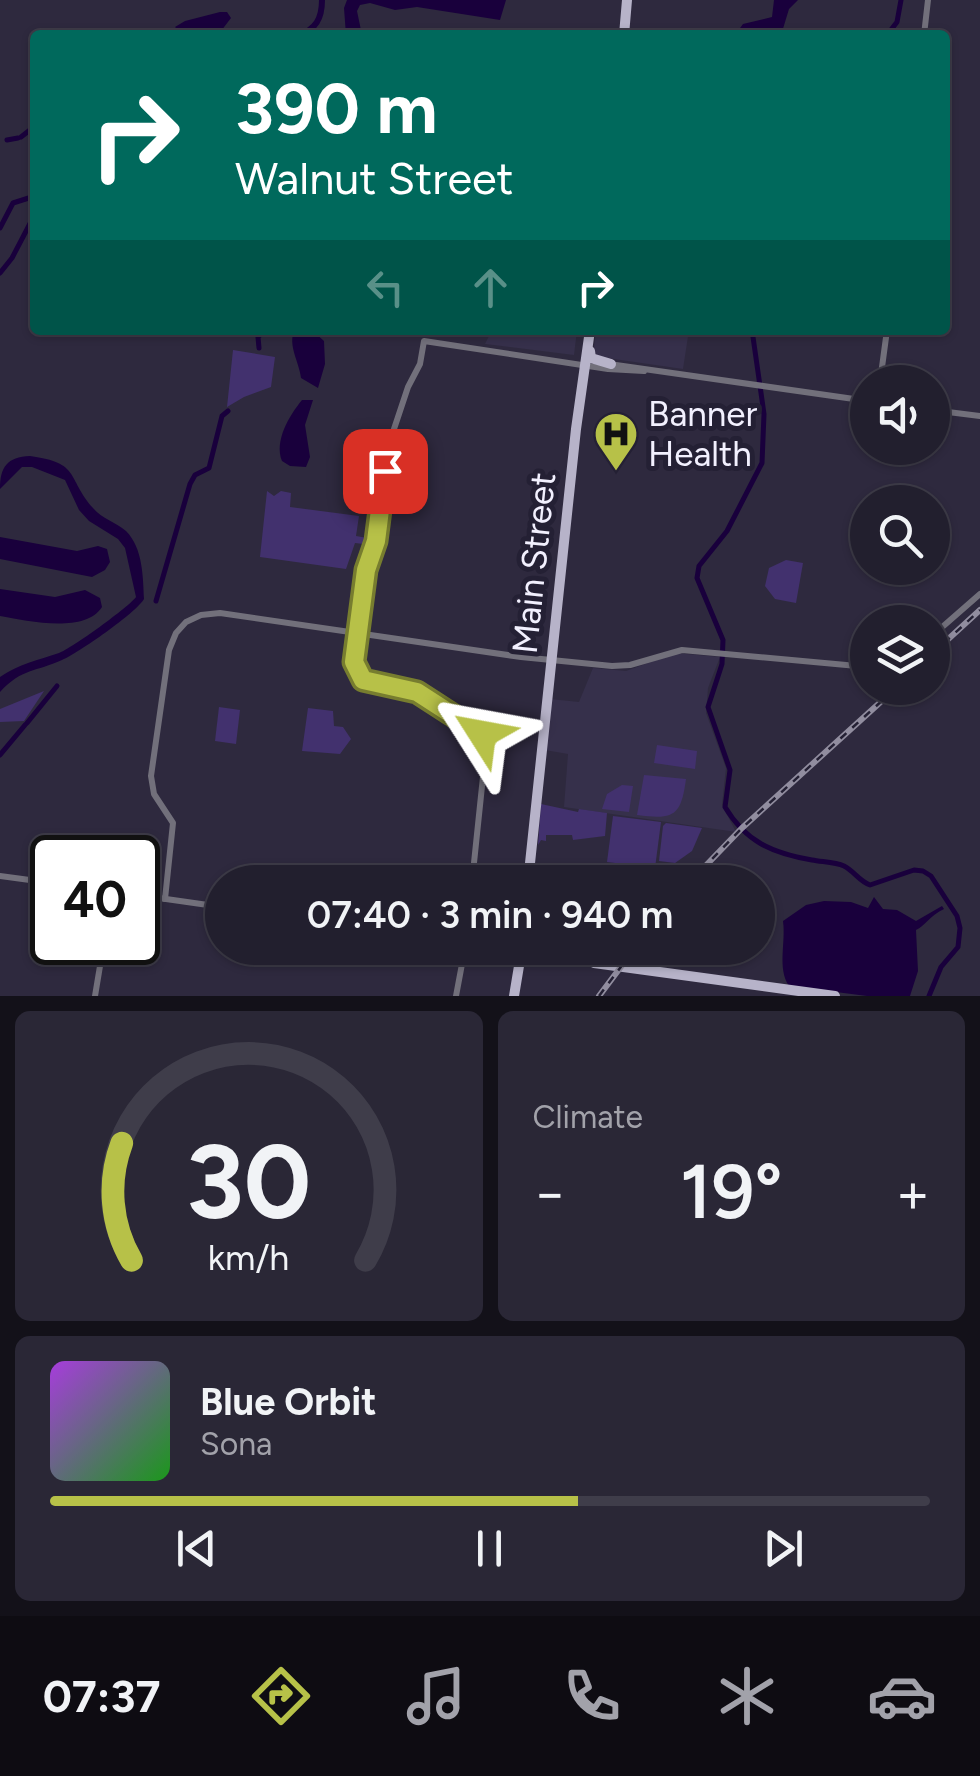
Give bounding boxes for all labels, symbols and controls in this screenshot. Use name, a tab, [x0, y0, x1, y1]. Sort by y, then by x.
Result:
text: 390 m	[235, 66, 438, 151]
icon: right	[70, 70, 200, 200]
text: Walnut Street	[235, 151, 514, 205]
icon: left	[358, 260, 413, 315]
icon: ahead	[463, 260, 518, 315]
icon: right	[568, 260, 623, 315]
map controls	[850, 365, 950, 705]
button: sound	[850, 365, 950, 465]
place label: Banner Health	[648, 393, 757, 475]
hospital icon: Banner Health	[593, 411, 639, 472]
pin	[343, 429, 428, 514]
icon: arrive	[358, 444, 413, 499]
street label: Main Street	[504, 470, 564, 656]
button: search	[850, 485, 950, 585]
button: layers	[850, 605, 950, 705]
position arrow	[430, 682, 534, 786]
speed limit sign: 40	[30, 835, 160, 965]
text: 07:40 · 3 min · 940 m	[307, 892, 673, 938]
text: Climate	[533, 1098, 643, 1136]
text: 30	[186, 1119, 311, 1244]
text: 19°	[680, 1147, 783, 1237]
text: −	[533, 1160, 567, 1226]
text: +	[896, 1160, 930, 1226]
text: km/h	[208, 1236, 290, 1279]
text: Blue Orbit	[200, 1379, 376, 1425]
text: Sona	[200, 1425, 272, 1463]
icon: previous	[169, 1521, 224, 1576]
icon: pause	[462, 1521, 517, 1576]
icon: next	[756, 1521, 811, 1576]
icon: directions	[246, 1661, 316, 1731]
icon: music	[401, 1661, 471, 1731]
icon: phone	[557, 1661, 627, 1731]
icon: climate	[712, 1661, 782, 1731]
icon: car	[867, 1661, 937, 1731]
text: 07:37	[43, 1669, 160, 1723]

